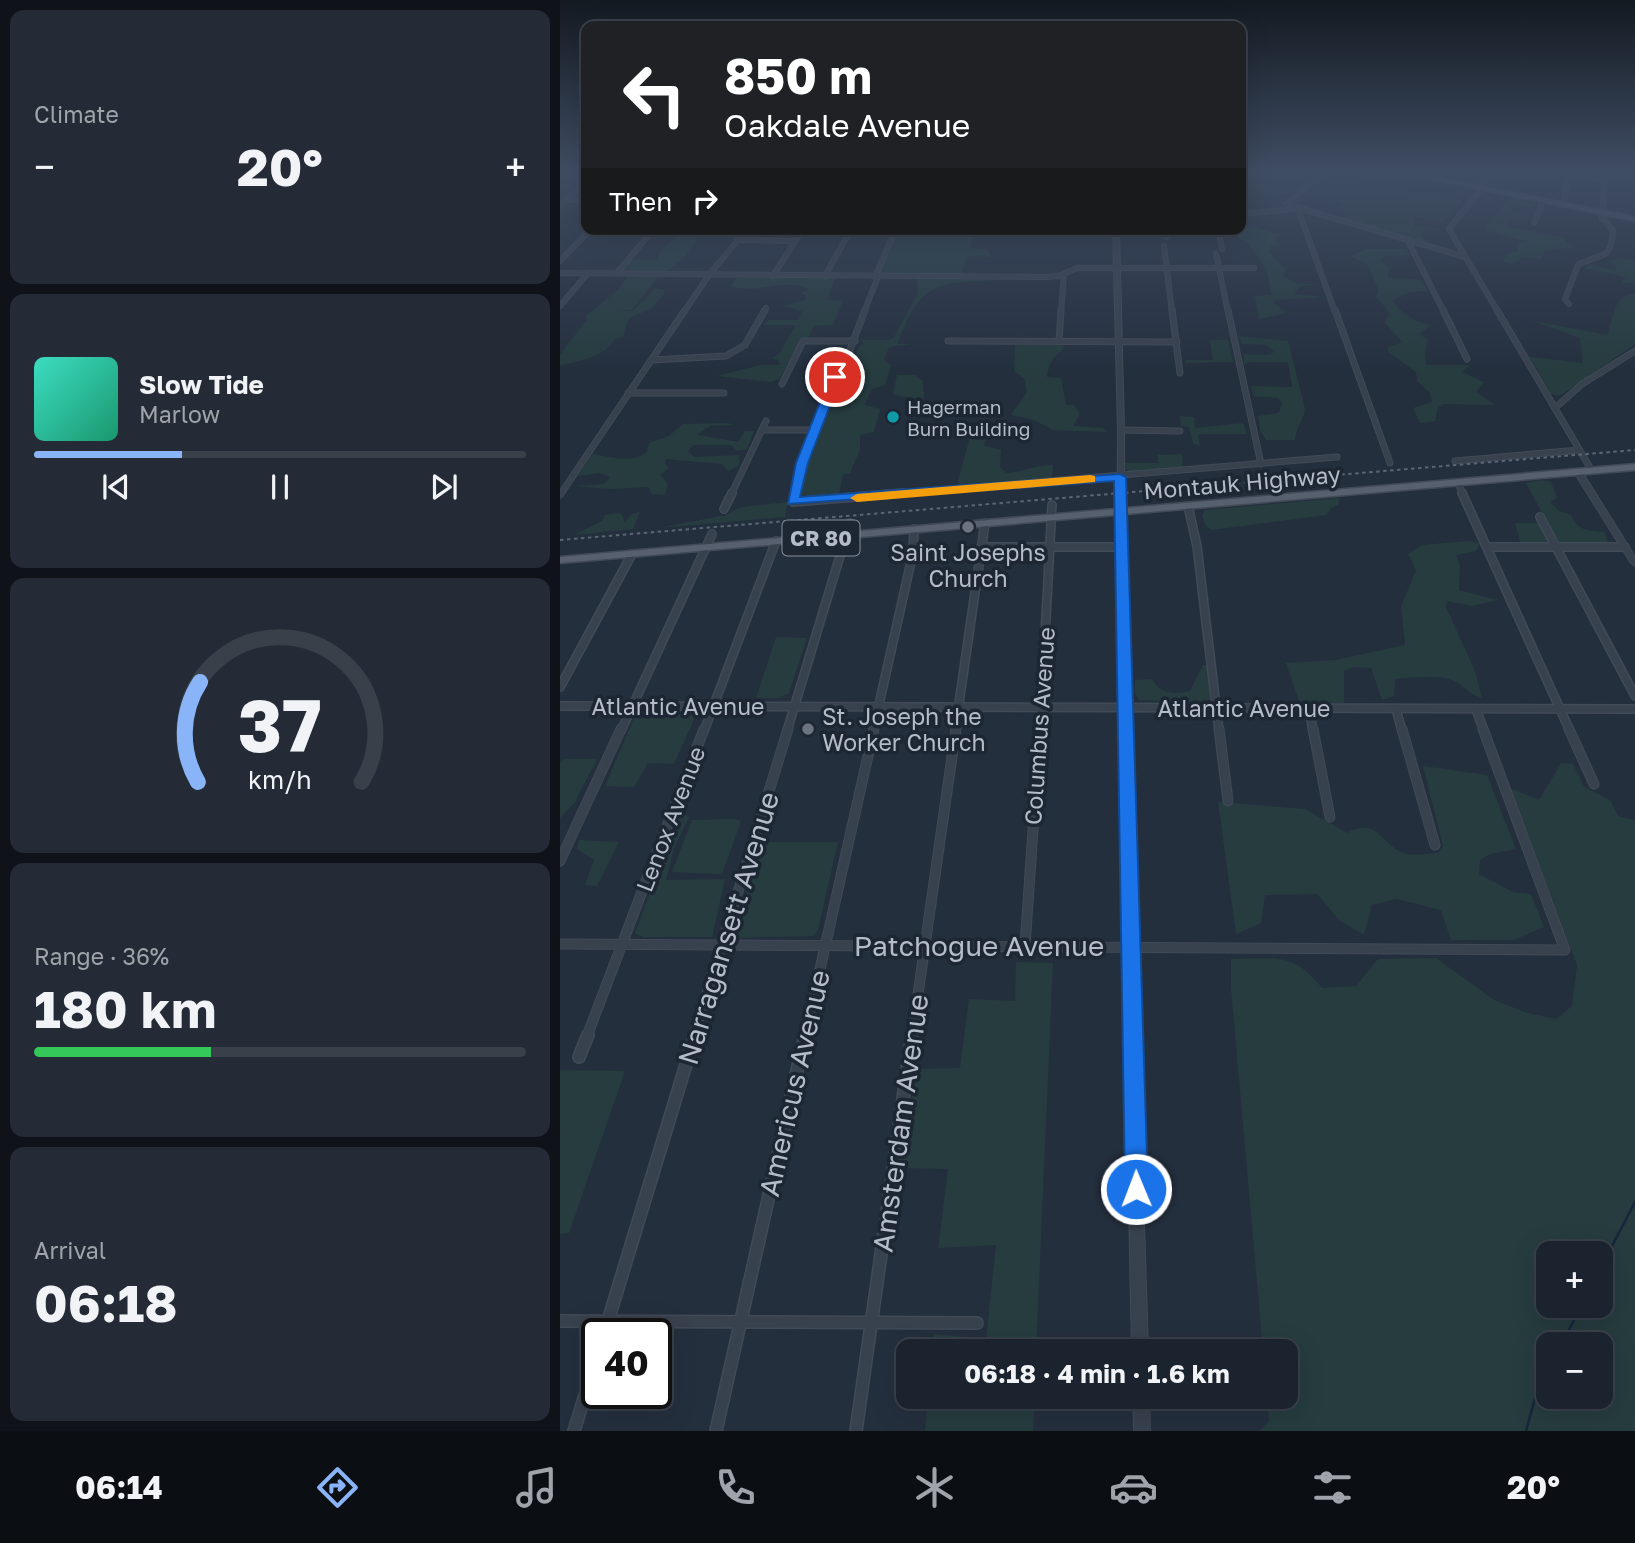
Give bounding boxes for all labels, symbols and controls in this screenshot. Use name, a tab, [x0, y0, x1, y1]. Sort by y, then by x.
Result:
text: 850 m	[724, 46, 872, 105]
icon: left	[609, 49, 700, 140]
text: Climate	[34, 100, 119, 128]
text: Oakdale Avenue	[724, 106, 970, 144]
text: 20°	[237, 135, 323, 197]
text: −	[34, 144, 55, 189]
text: +	[505, 144, 526, 189]
icon: right	[686, 182, 724, 220]
text: Then	[609, 186, 672, 217]
pin	[805, 347, 865, 407]
icon: arrive	[816, 358, 854, 396]
text: Slow Tide	[139, 369, 264, 400]
place label: Hagerman Burn Building	[907, 395, 1030, 440]
text: Marlow	[139, 400, 220, 428]
marker: Hagerman Burn Building	[885, 409, 901, 425]
street label: Montauk Highway	[1142, 459, 1342, 505]
icon: previous	[97, 468, 135, 506]
icon: pause	[261, 468, 299, 506]
icon: next	[425, 468, 463, 506]
marker: Saint Josephs Church	[960, 519, 976, 535]
road number: CR 80	[782, 520, 860, 556]
place label: Saint Josephs Church	[890, 538, 1046, 592]
street label: Columbus Avenue	[1018, 626, 1060, 826]
text: 37	[238, 681, 322, 768]
street label: Atlantic Avenue	[592, 692, 764, 720]
street label: Atlantic Avenue	[1158, 694, 1330, 722]
place label: St. Joseph the Worker Church	[822, 702, 986, 756]
marker: St. Joseph the Worker Church	[800, 721, 816, 737]
street label: Lenox Avenue	[629, 742, 711, 896]
text: km/h	[248, 763, 312, 794]
street label: Narragansett Avenue	[671, 787, 785, 1069]
street label: Patchogue Avenue	[854, 929, 1104, 962]
text: Range · 36%	[34, 942, 169, 970]
street label: Americus Avenue	[752, 967, 836, 1199]
text: 180 km	[34, 977, 217, 1039]
street label: Amsterdam Avenue	[866, 992, 934, 1254]
position arrow	[1099, 1152, 1173, 1226]
text: Arrival	[34, 1236, 106, 1264]
map controls	[1536, 1241, 1613, 1409]
button: +	[1536, 1241, 1613, 1318]
text: 06:18	[34, 1271, 178, 1333]
speed limit sign: 40	[581, 1318, 672, 1409]
button: −	[1536, 1332, 1613, 1409]
text: 06:18 · 4 min · 1.6 km	[964, 1358, 1230, 1389]
icon: directions	[313, 1463, 362, 1512]
icon: music	[512, 1463, 561, 1512]
icon: phone	[711, 1463, 760, 1512]
icon: climate	[910, 1463, 959, 1512]
icon: car	[1109, 1463, 1158, 1512]
icon: filters	[1308, 1463, 1357, 1512]
text: 06:14	[75, 1468, 163, 1506]
text: 20°	[1507, 1468, 1560, 1506]

